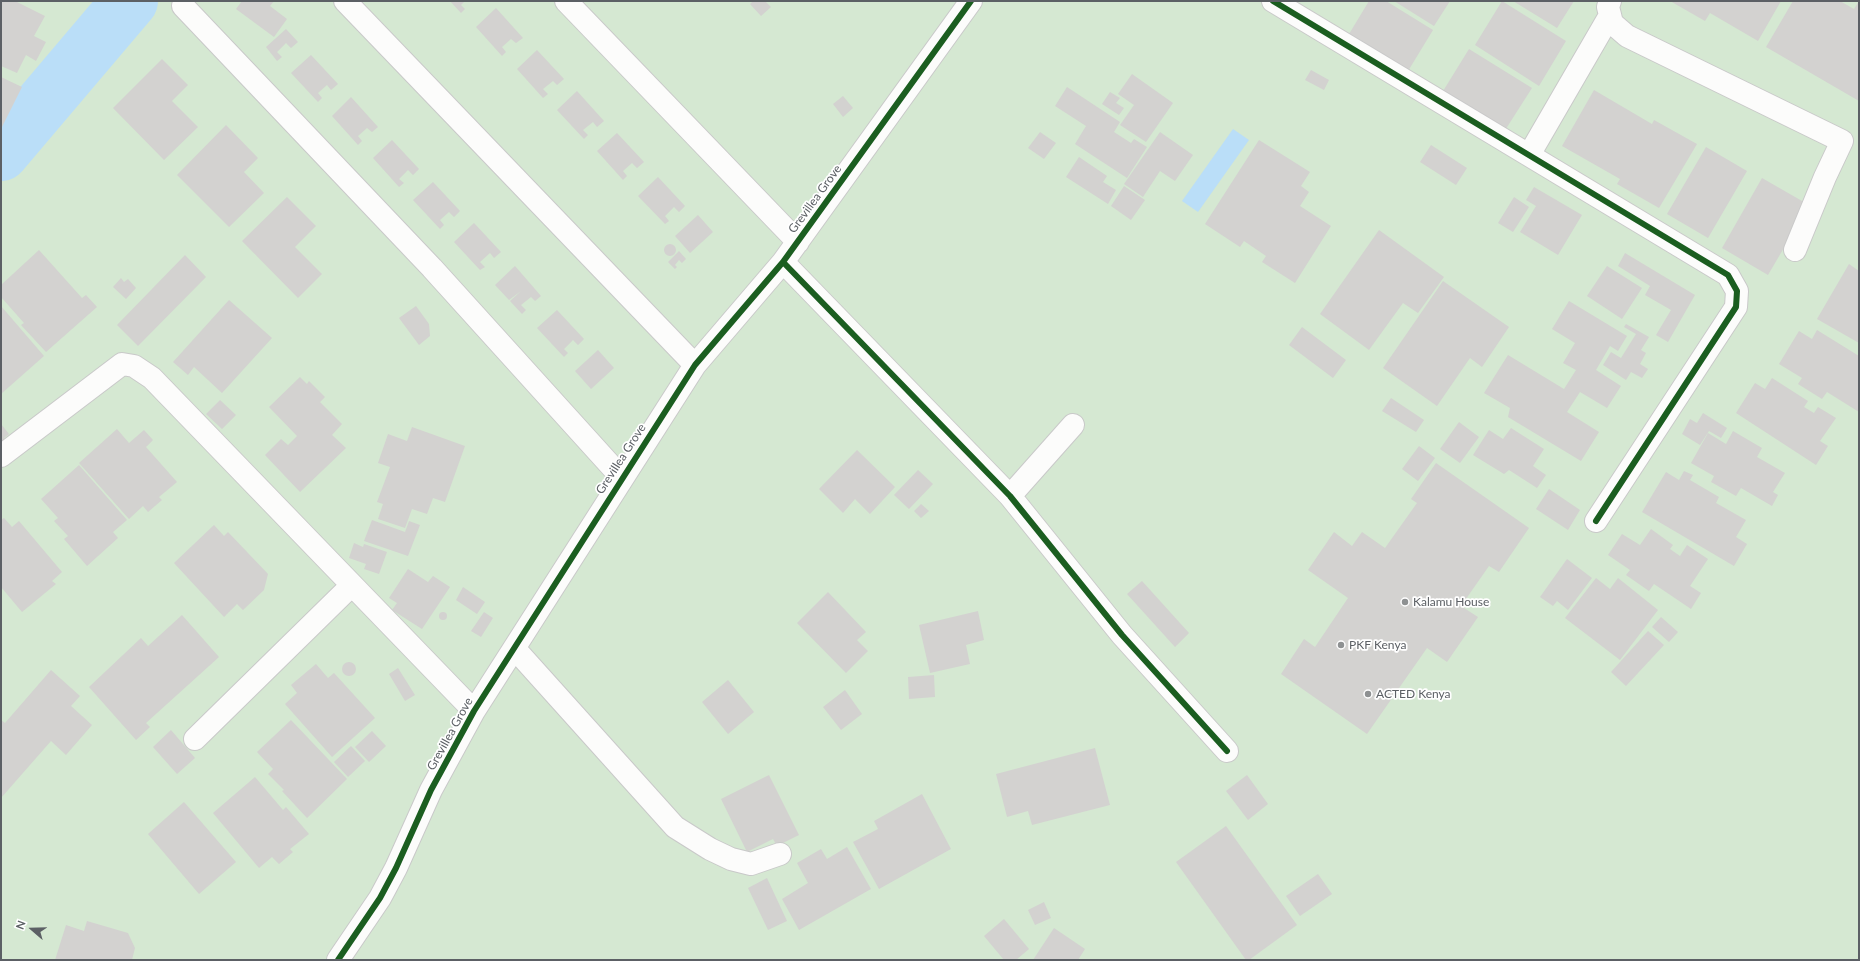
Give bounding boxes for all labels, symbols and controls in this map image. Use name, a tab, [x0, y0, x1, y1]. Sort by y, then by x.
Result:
street label: Grevillea Grove	[785, 162, 845, 236]
street label: Grevillea Grove	[593, 421, 649, 497]
place label: Kalamu House	[1413, 595, 1489, 609]
marker: Kalamu House	[1400, 597, 1410, 607]
place label: PKF Kenya	[1349, 638, 1406, 652]
marker: PKF Kenya	[1336, 640, 1346, 650]
place label: ACTED Kenya	[1376, 687, 1451, 701]
marker: ACTED Kenya	[1363, 689, 1373, 699]
street label: Grevillea Grove	[424, 695, 476, 773]
north arrow	[12, 909, 52, 949]
text: N	[13, 919, 28, 931]

